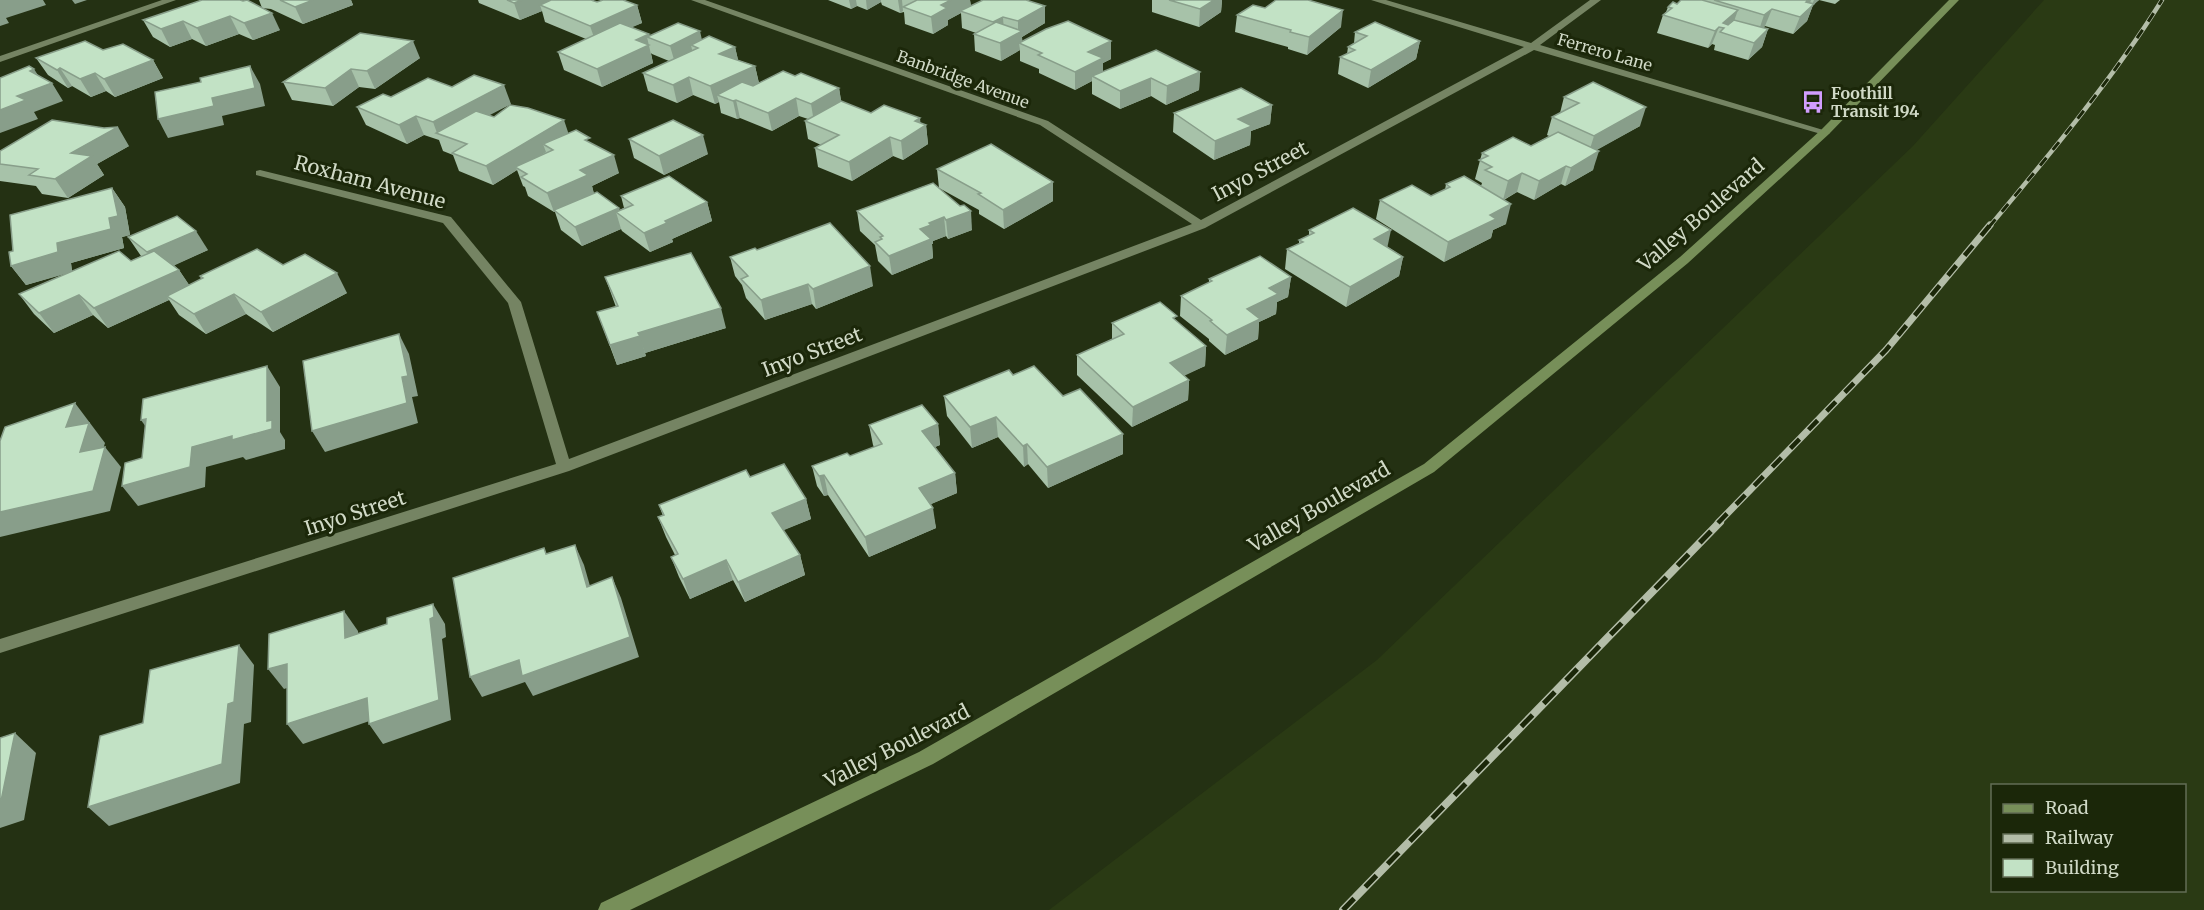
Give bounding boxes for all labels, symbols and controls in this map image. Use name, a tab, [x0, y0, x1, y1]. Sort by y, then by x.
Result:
street label: Ferrero Lane	[1555, 29, 1655, 75]
street label: Banbridge Avenue	[894, 46, 1032, 112]
place label: Foothill Transit 194	[1831, 83, 1919, 121]
bus stop icon: Foothill Transit 194	[1800, 89, 1826, 115]
street label: Inyo Street	[1208, 135, 1312, 206]
street label: Roxham Avenue	[292, 149, 449, 214]
street label: Valley Boulevard	[1632, 153, 1769, 277]
street label: Inyo Street	[758, 321, 865, 382]
street label: Valley Boulevard	[1243, 456, 1394, 558]
street label: Inyo Street	[301, 484, 409, 541]
street label: Valley Boulevard	[819, 698, 974, 793]
legend	[1991, 784, 2186, 892]
text: Road	[2045, 796, 2089, 819]
text: Railway	[2045, 826, 2114, 849]
text: Building	[2045, 856, 2119, 879]

